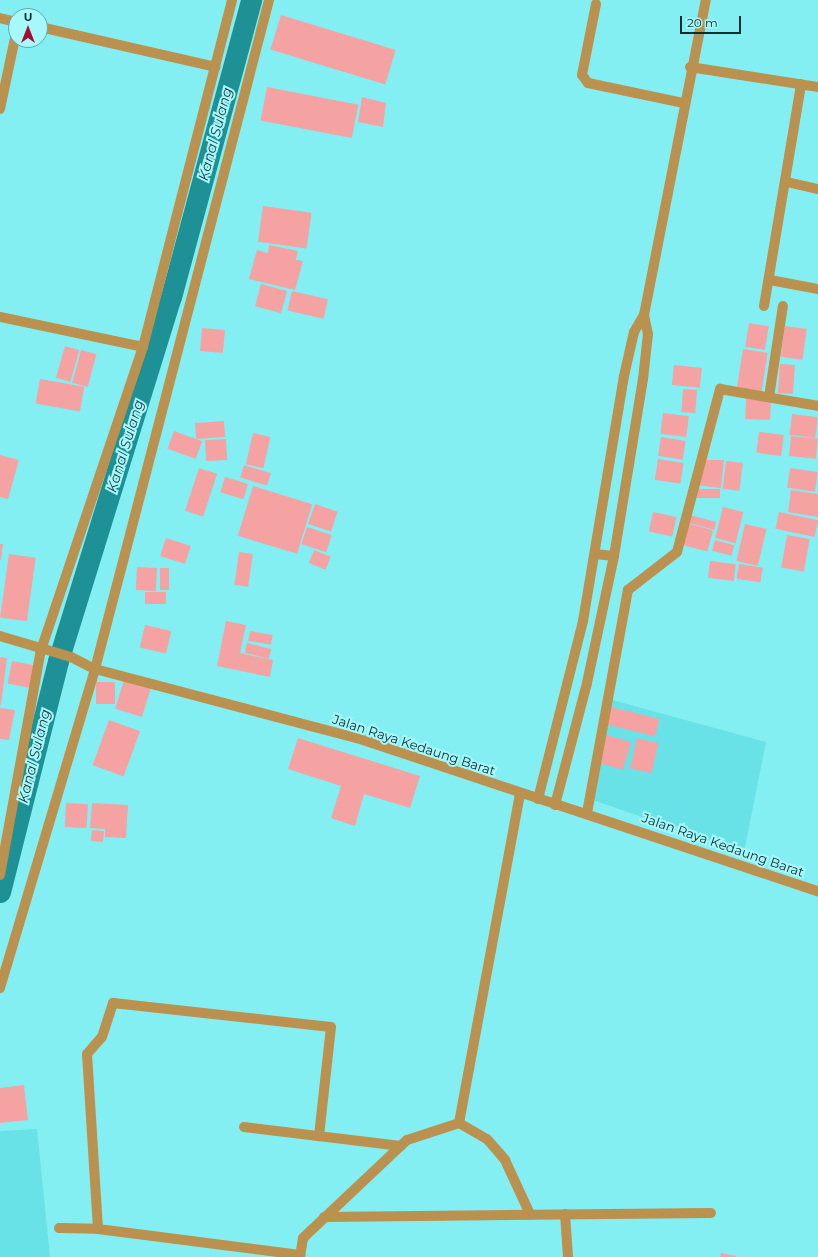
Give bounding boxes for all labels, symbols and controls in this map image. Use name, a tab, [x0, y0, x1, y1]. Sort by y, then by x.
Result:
north arrow	[8, 8, 48, 48]
scale bar	[682, 8, 743, 34]
text: U	[24, 10, 32, 24]
text: 20 m	[687, 15, 718, 30]
water label: Kanal Sulang	[194, 86, 236, 182]
water label: Kanal Sulang	[103, 398, 147, 494]
water label: Kanal Sulang	[14, 707, 54, 805]
street label: Jalan Raya Kedaung Barat	[331, 711, 497, 779]
street label: Jalan Raya Kedaung Barat	[640, 810, 806, 880]

